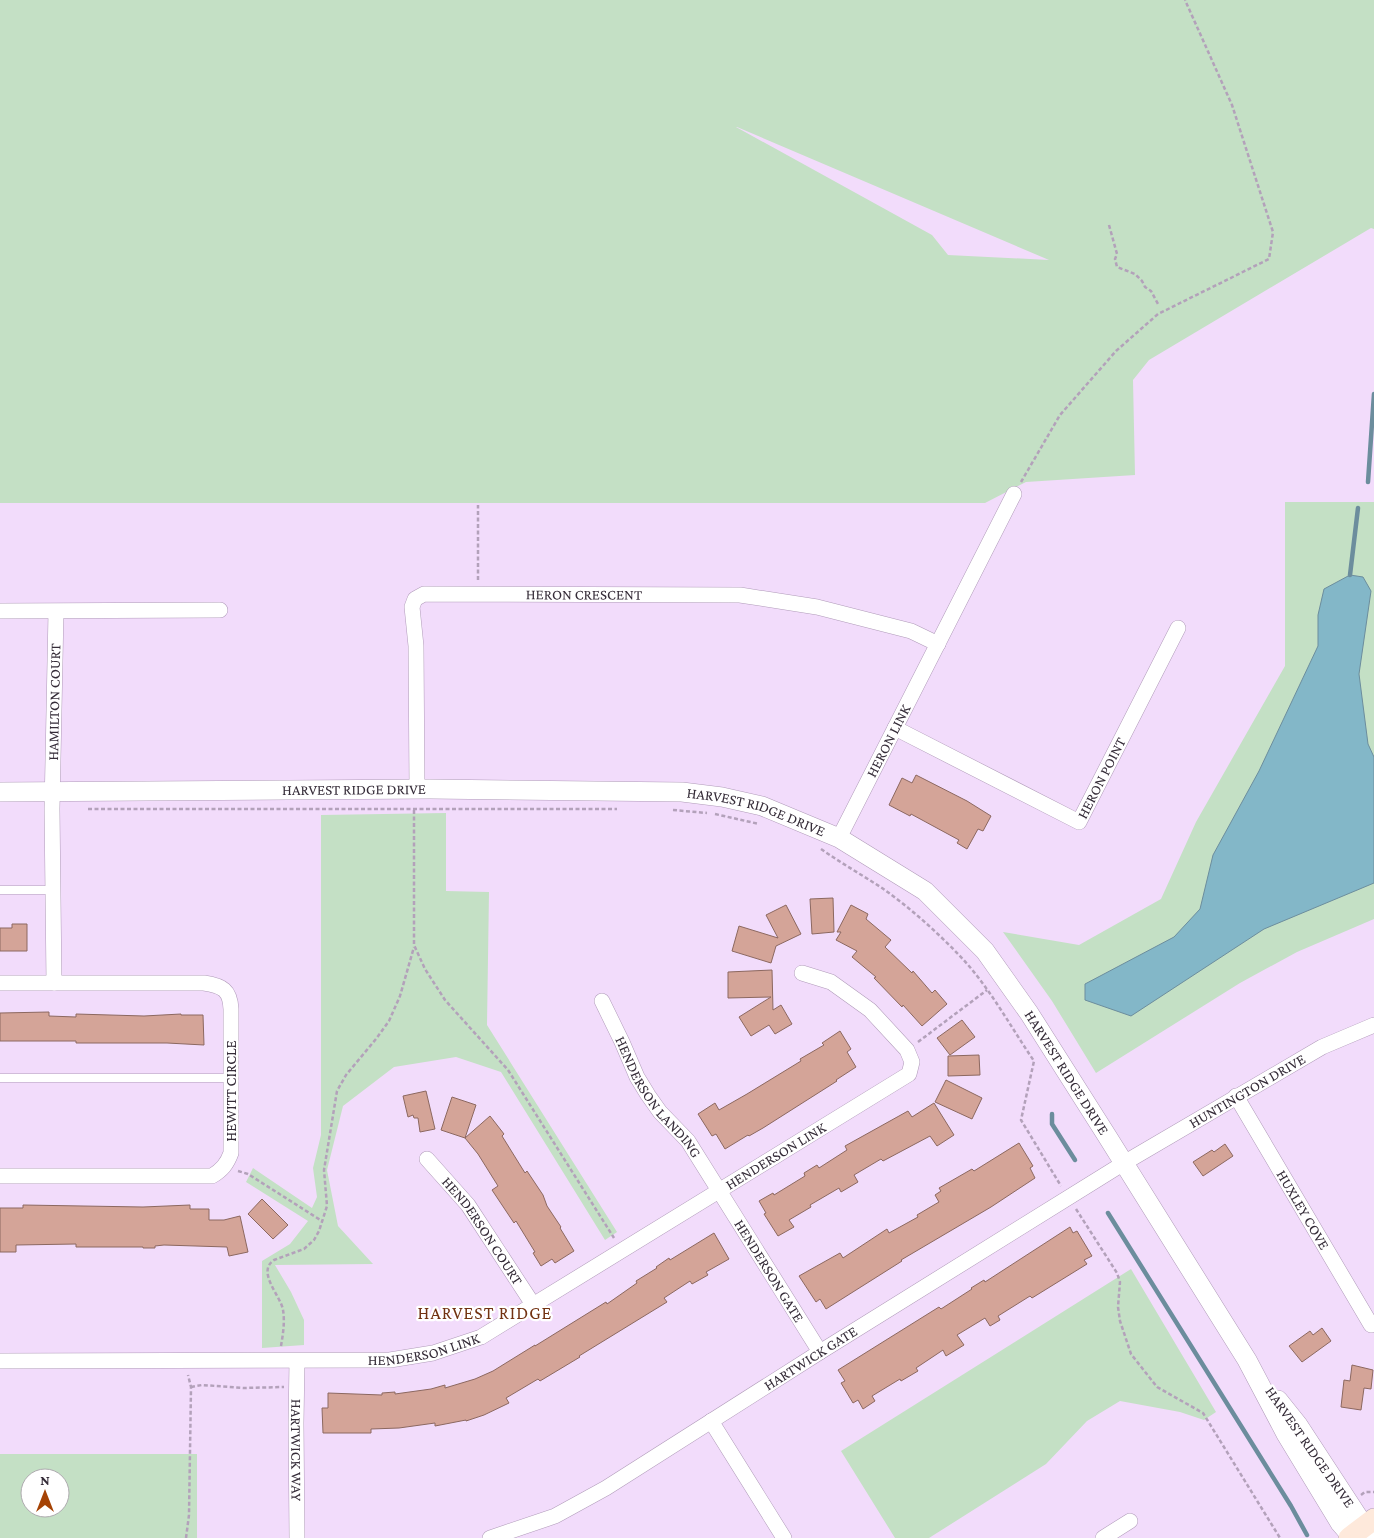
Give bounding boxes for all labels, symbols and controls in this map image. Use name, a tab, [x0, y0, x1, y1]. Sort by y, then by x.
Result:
street label: HERON CRESCENT	[526, 586, 642, 603]
street label: HAMILTON COURT	[45, 643, 63, 761]
street label: HERON LINK	[863, 701, 914, 780]
street label: HERON POINT	[1074, 735, 1129, 821]
street label: HARVEST RIDGE DRIVE	[282, 781, 426, 798]
street label: HARVEST RIDGE DRIVE	[686, 785, 828, 839]
street label: HARVEST RIDGE DRIVE	[1021, 1007, 1112, 1138]
street label: HENDERSON LANDING	[612, 1034, 704, 1160]
street label: HEWITT CIRCLE	[223, 1040, 239, 1142]
street label: HUNTINGTON DRIVE	[1186, 1051, 1308, 1131]
street label: HENDERSON LINK	[723, 1119, 829, 1193]
street label: HUXLEY COVE	[1273, 1167, 1333, 1252]
street label: HENDERSON COURT	[439, 1174, 526, 1288]
street label: HENDERSON GATE	[731, 1217, 807, 1325]
district label: HARVEST RIDGE	[418, 1303, 552, 1323]
street label: HARTWICK GATE	[761, 1323, 860, 1394]
street label: HENDERSON LINK	[368, 1330, 482, 1369]
street label: HARVEST RIDGE DRIVE	[1262, 1383, 1358, 1511]
street label: HARTWICK WAY	[288, 1399, 305, 1501]
north arrow	[20, 1468, 70, 1518]
text: N	[40, 1472, 50, 1488]

